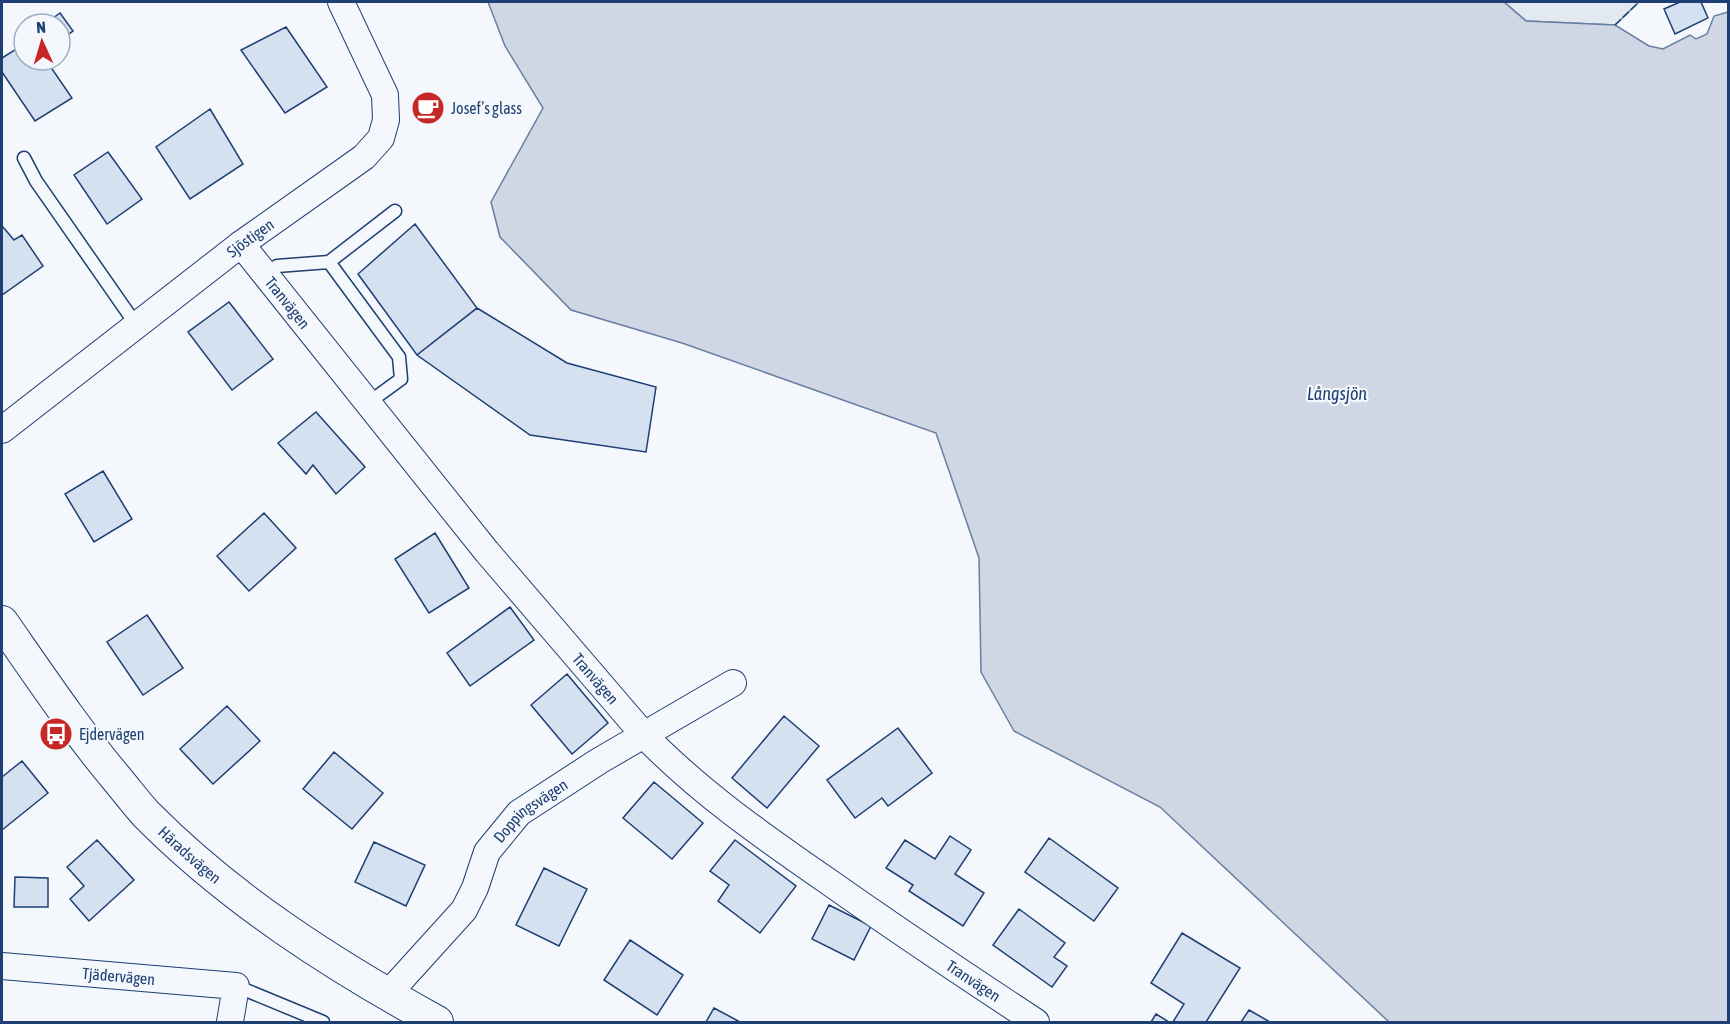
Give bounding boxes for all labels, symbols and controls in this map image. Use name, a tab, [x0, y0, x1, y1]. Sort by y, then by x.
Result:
north arrow	[12, 12, 72, 72]
text: N	[36, 18, 46, 36]
cafe icon: Josef’s glass	[410, 90, 446, 126]
place label: Josef’s glass	[451, 99, 522, 118]
street label: Sjöstigen	[223, 215, 277, 261]
street label: Tranvägen	[262, 273, 314, 332]
water label: Långsjön	[1307, 383, 1367, 404]
street label: Tranvägen	[569, 650, 622, 708]
bus stop icon: Ejdervägen	[38, 716, 74, 752]
place label: Ejdervägen	[79, 725, 145, 744]
street label: Doppingsvägen	[490, 775, 571, 846]
street label: Häradsvägen	[155, 822, 225, 887]
street label: Tranvägen	[943, 956, 1004, 1005]
street label: Tjädervägen	[81, 964, 156, 988]

